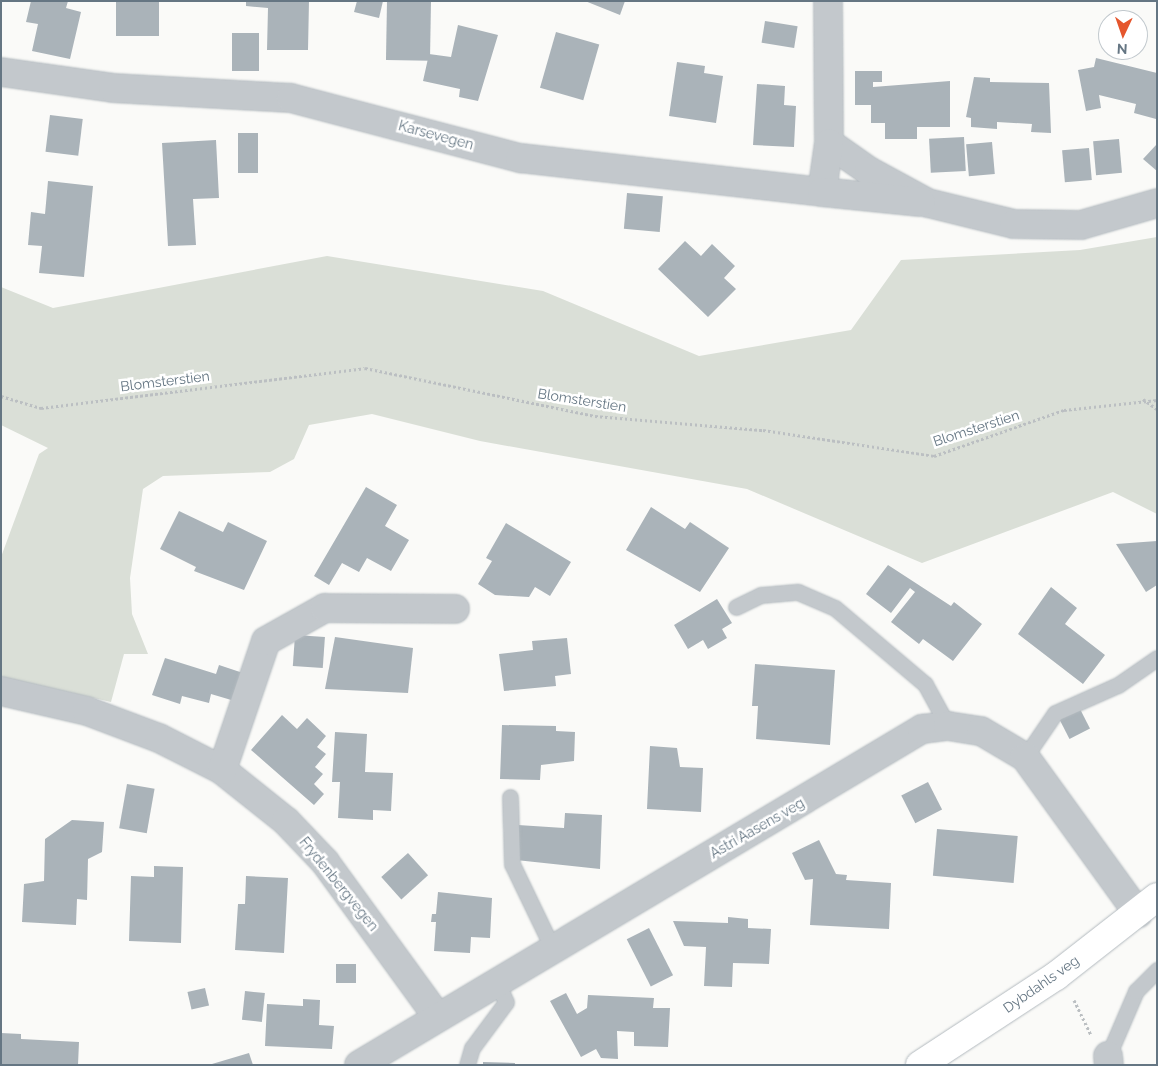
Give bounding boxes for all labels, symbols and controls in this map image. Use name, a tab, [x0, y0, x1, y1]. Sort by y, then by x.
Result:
north arrow	[1098, 10, 1148, 60]
text: N	[1117, 41, 1128, 57]
street label: Karsevegen	[397, 117, 475, 153]
street label: Blomsterstien	[119, 367, 211, 395]
street label: Blomsterstien	[536, 385, 628, 415]
street label: Blomsterstien	[931, 406, 1021, 450]
street label: Astri Aasens veg	[707, 794, 807, 862]
street label: Frydenbergvegen	[296, 834, 382, 934]
street label: Dybdahls veg	[1000, 952, 1082, 1016]

